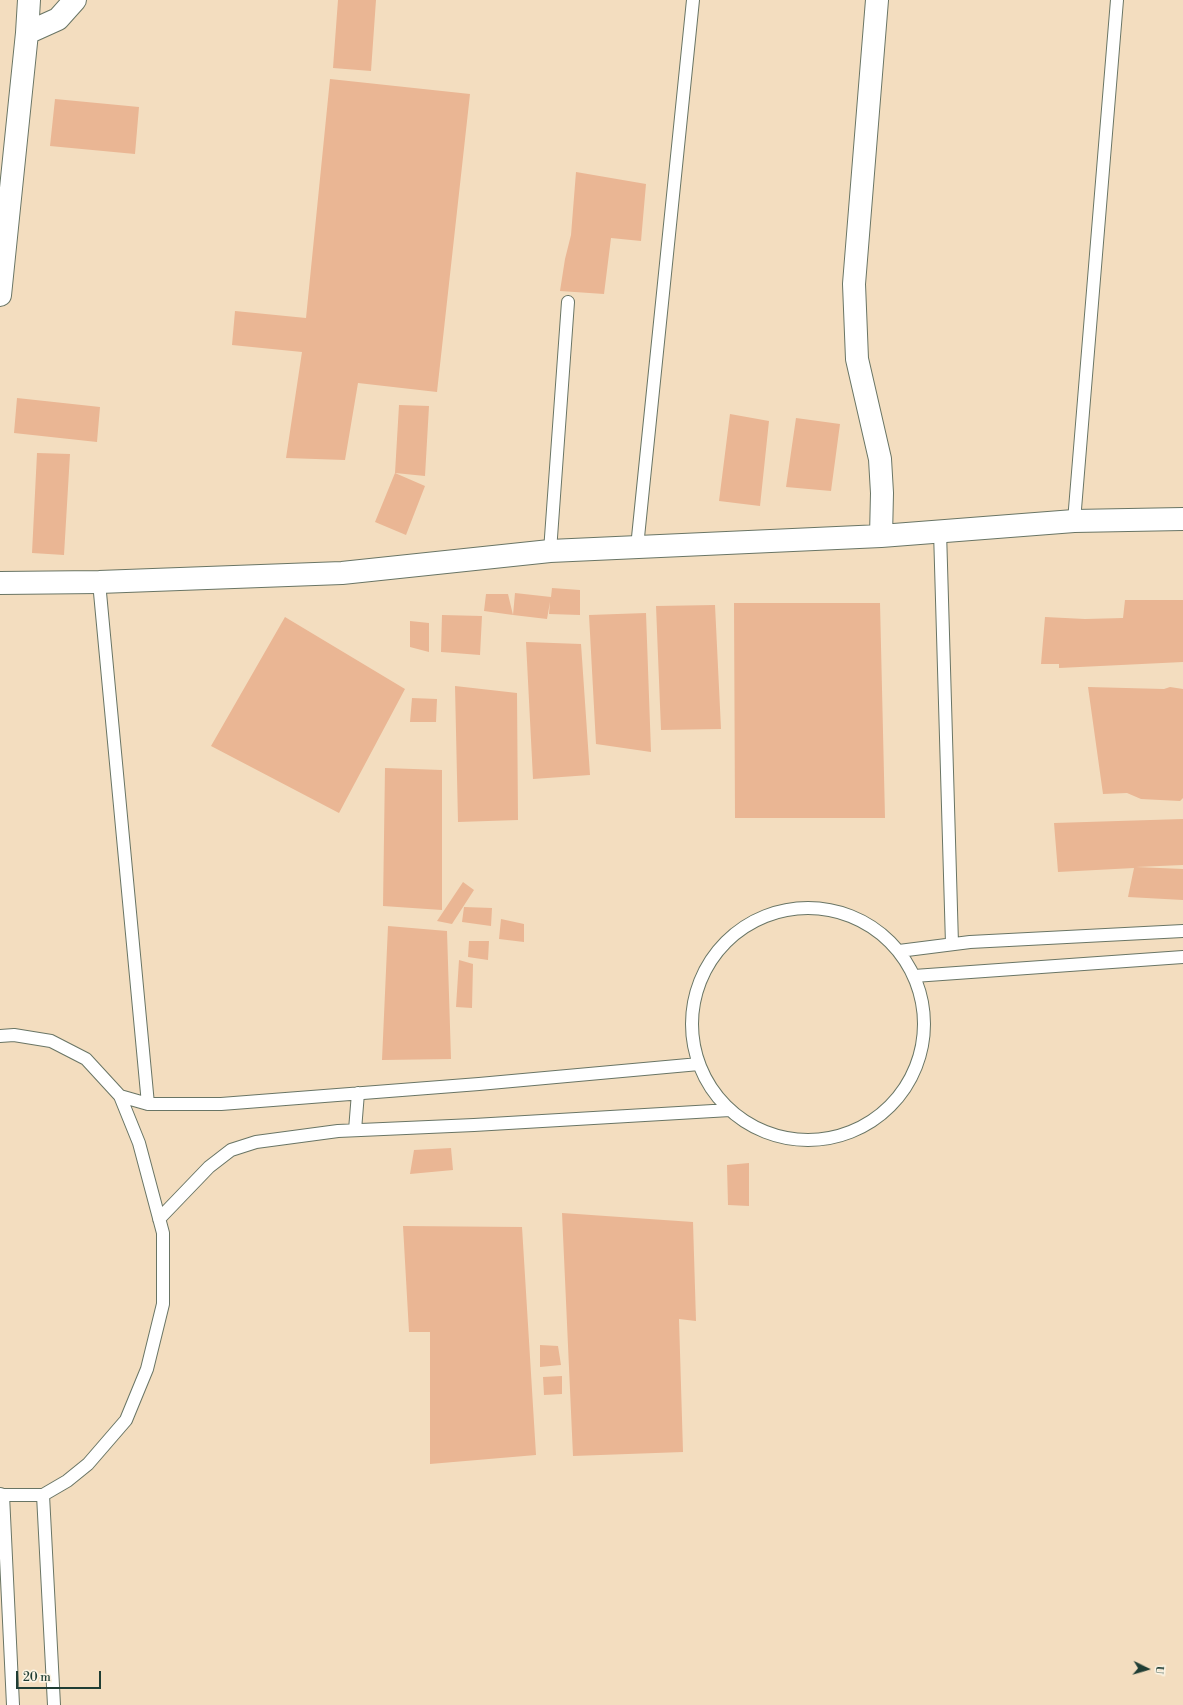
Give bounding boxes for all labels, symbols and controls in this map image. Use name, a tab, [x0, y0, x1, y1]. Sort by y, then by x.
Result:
north arrow	[1127, 1649, 1167, 1689]
scale bar	[18, 1663, 103, 1689]
text: U	[1152, 1665, 1166, 1675]
text: 20 m	[23, 1670, 51, 1685]

